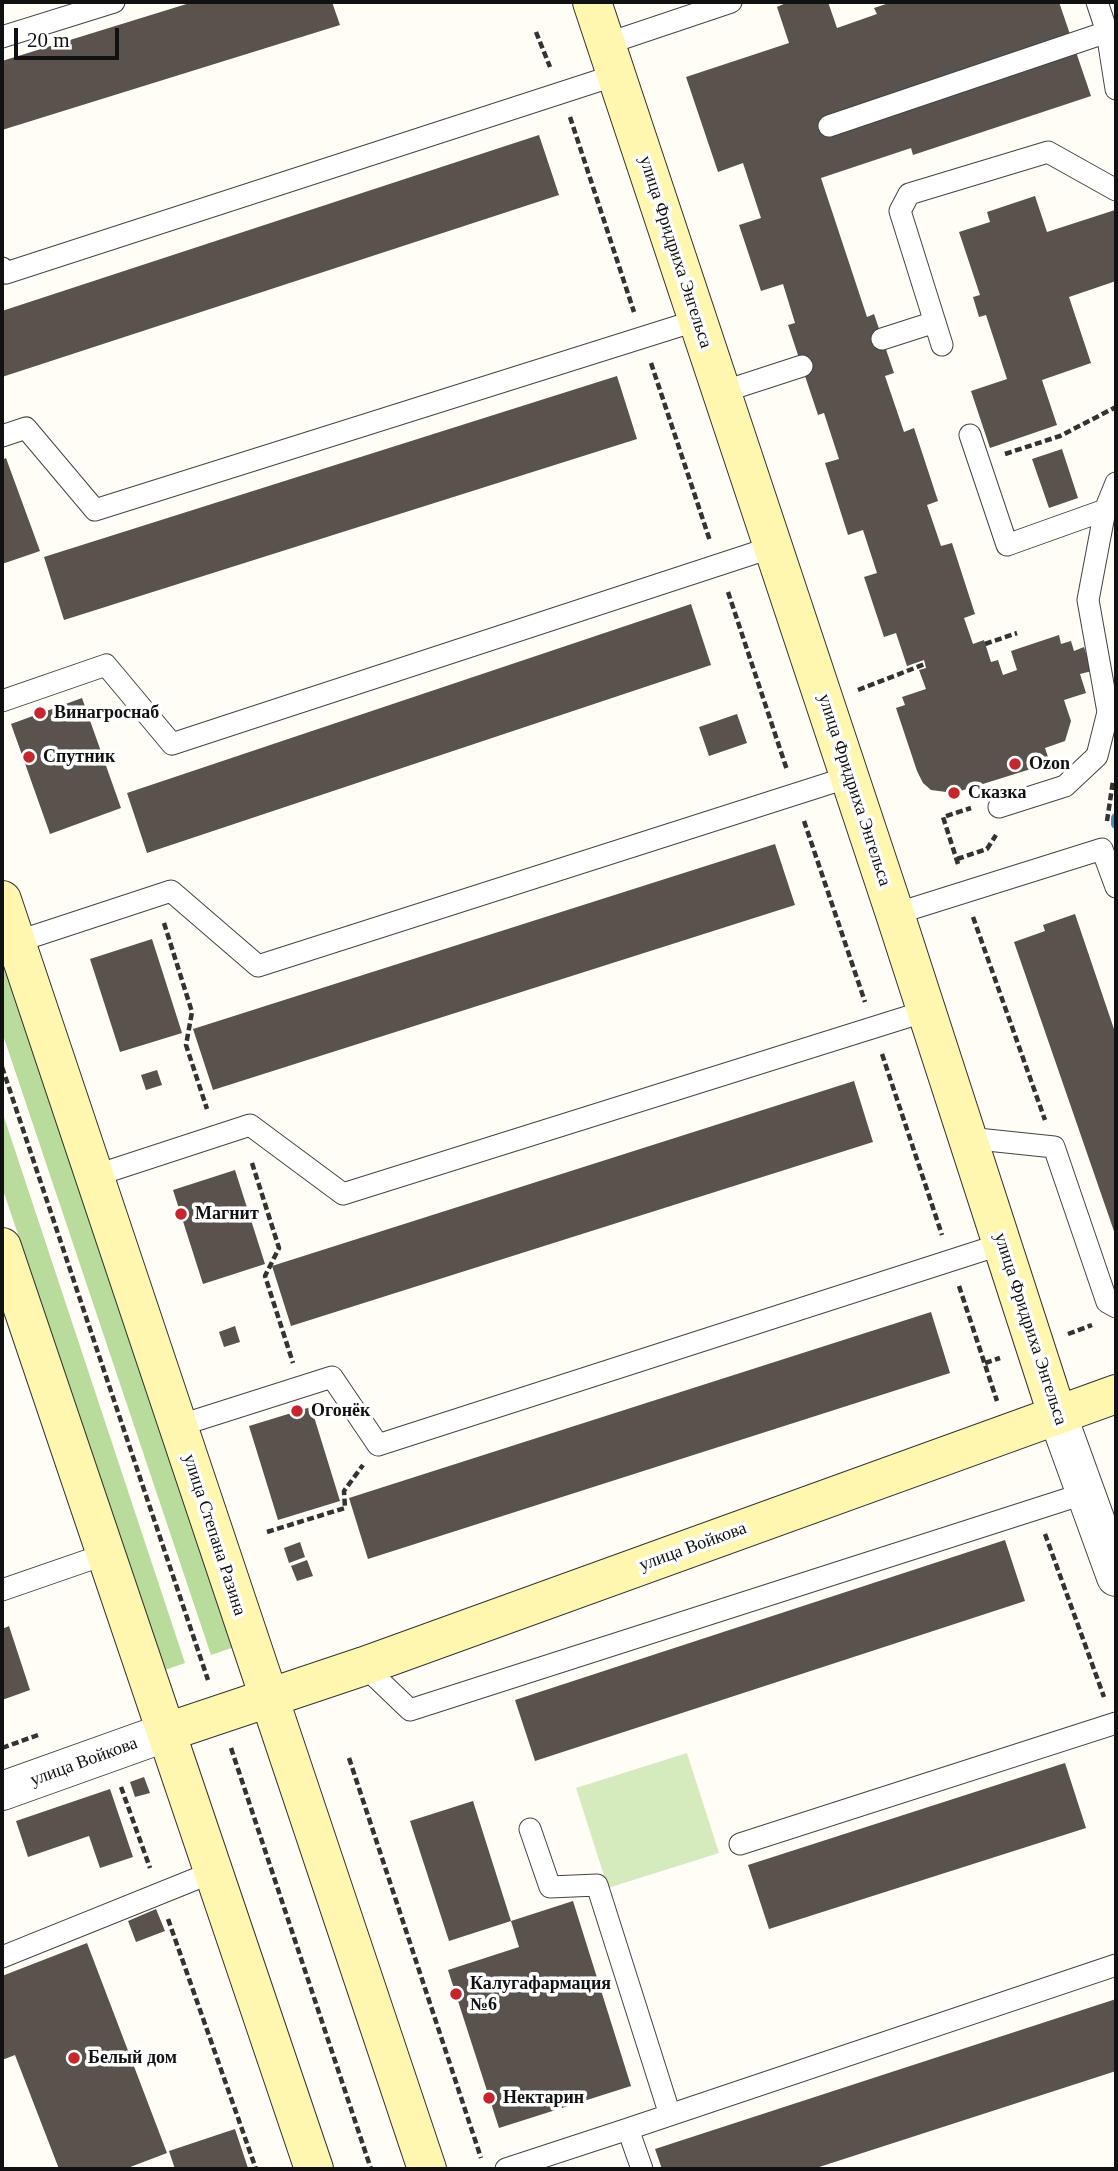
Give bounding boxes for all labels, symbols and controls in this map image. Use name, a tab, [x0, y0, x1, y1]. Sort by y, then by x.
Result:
scale bar	[18, 14, 122, 58]
text: 20 m	[27, 28, 70, 52]
street label: улица Фридриха Энгельса	[634, 153, 716, 351]
street label: улица Фридриха Энгельса	[813, 691, 895, 889]
place label: Винагроснаб	[54, 702, 159, 724]
marker: Винагроснаб	[32, 705, 48, 721]
place label: Спутник	[43, 746, 115, 768]
marker: Спутник	[21, 749, 37, 765]
place label: Ozon	[1029, 753, 1070, 775]
marker: Ozon	[1007, 756, 1023, 772]
place label: Сказка	[968, 782, 1026, 804]
marker: Сказка	[946, 785, 962, 801]
place label: Магнит	[195, 1203, 259, 1225]
marker: Магнит	[173, 1206, 189, 1222]
street label: улица Фридриха Энгельса	[989, 1230, 1071, 1428]
place label: Огонёк	[311, 1400, 370, 1422]
marker: Огонёк	[289, 1403, 305, 1419]
street label: улица Степана Разина	[178, 1451, 250, 1619]
street label: улица Войкова	[636, 1518, 750, 1576]
street label: улица Войкова	[27, 1733, 141, 1791]
place label: Калугафармация №6	[470, 1973, 611, 2016]
marker: Калугафармация №6	[448, 1986, 464, 2002]
place label: Белый дом	[88, 2047, 177, 2069]
marker: Белый дом	[66, 2050, 82, 2066]
place label: Нектарин	[503, 2087, 584, 2109]
marker: Нектарин	[481, 2090, 497, 2106]

